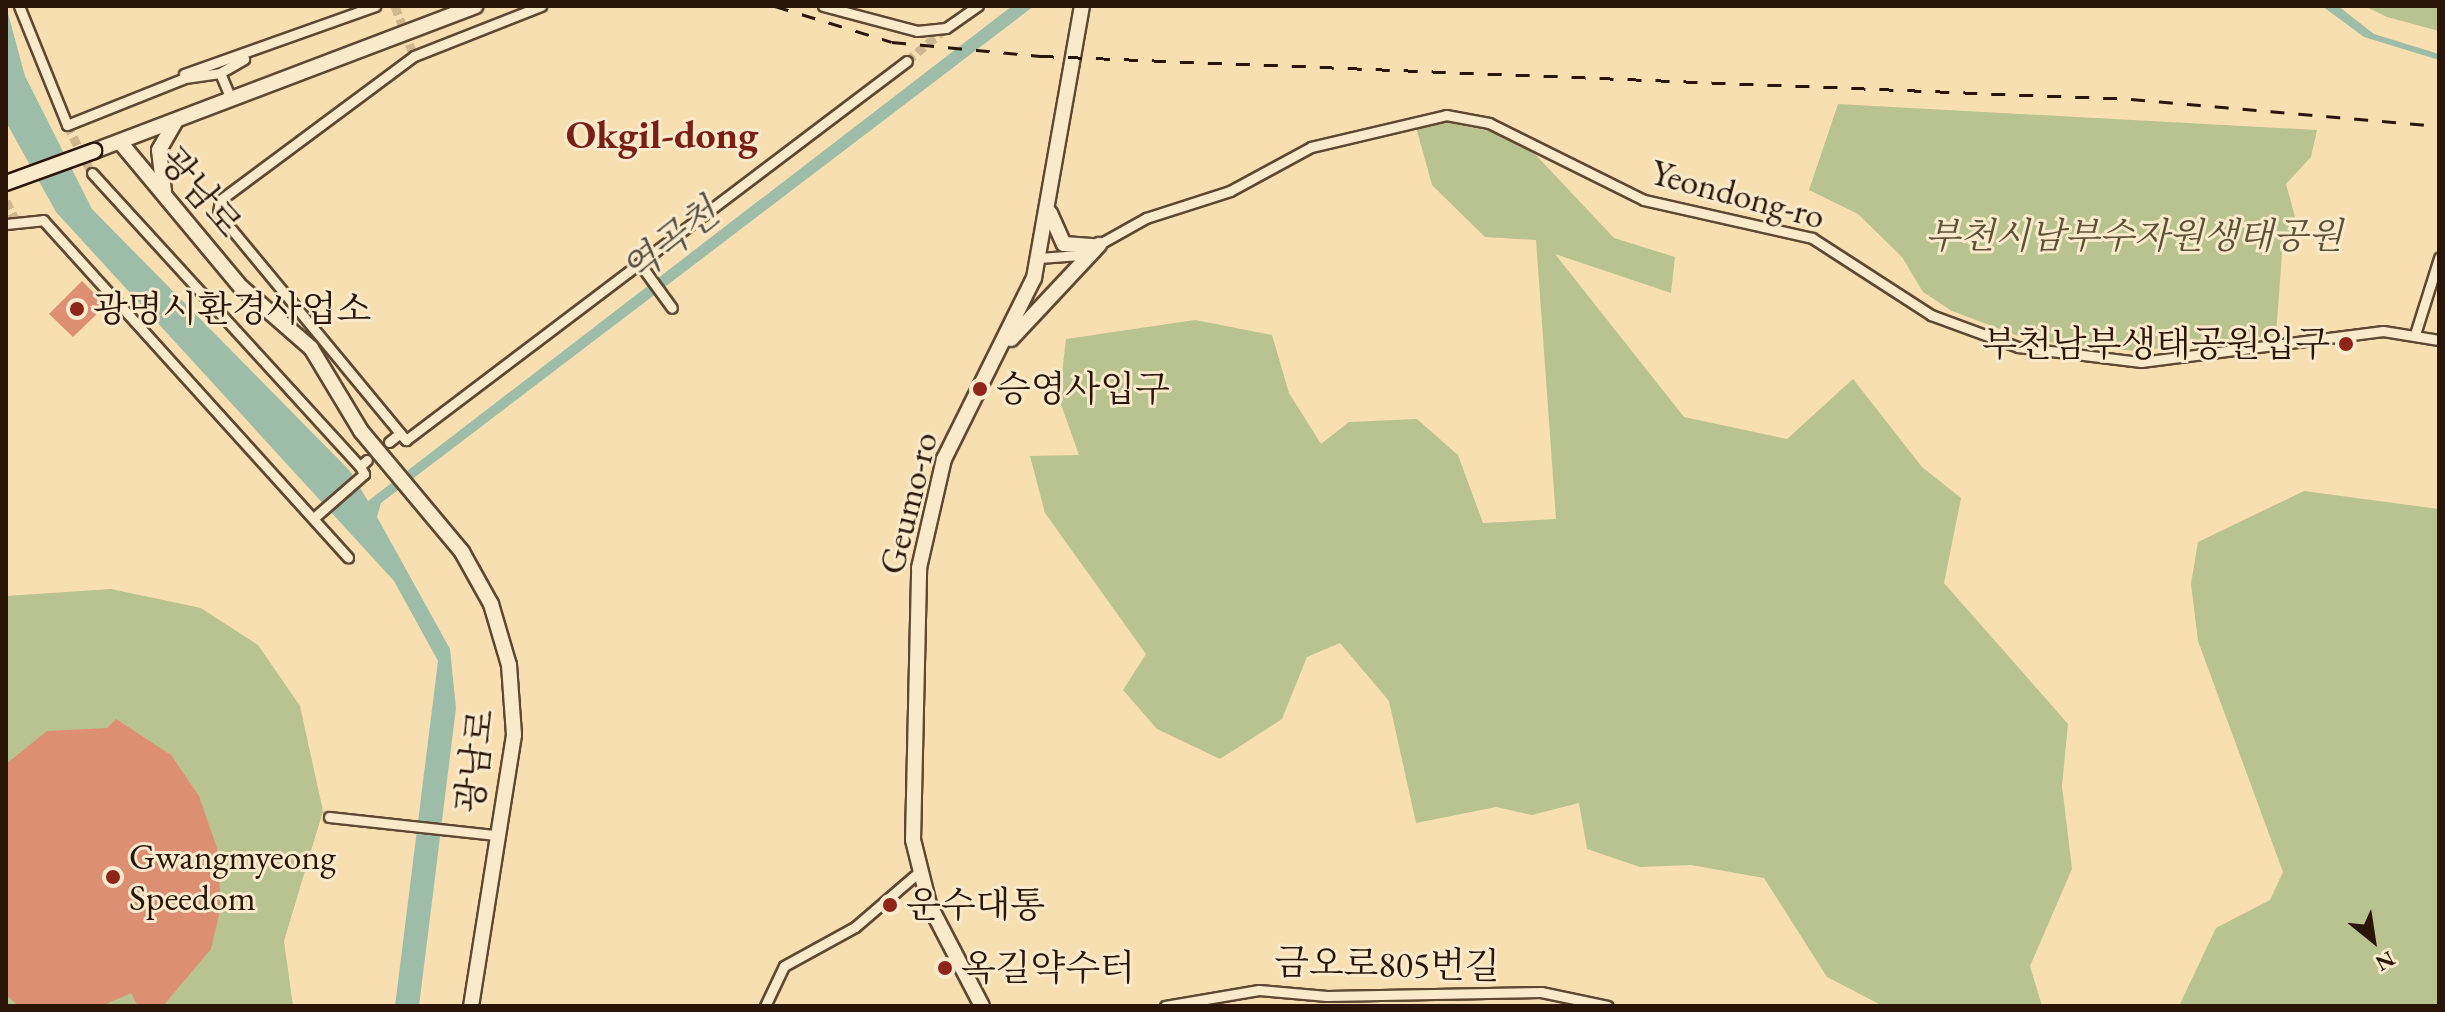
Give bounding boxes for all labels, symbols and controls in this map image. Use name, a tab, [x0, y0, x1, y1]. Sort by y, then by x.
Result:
district label: Okgil-dong	[566, 110, 758, 158]
street label: 광남로	[151, 138, 251, 246]
street label: Yeondong-ro	[1646, 150, 1830, 238]
water label: 역곡천	[613, 189, 727, 293]
park label: 부천시남부수자원생태공원	[1925, 214, 2343, 258]
place label: 광명시환경사업소	[93, 287, 371, 331]
marker: 광명시환경사업소	[68, 300, 86, 318]
place label: 부천남부생태공원입구	[1982, 322, 2330, 366]
marker: 부천남부생태공원입구	[2337, 335, 2355, 353]
place label: 승영사입구	[996, 367, 1170, 411]
marker: 승영사입구	[971, 380, 989, 398]
street label: Geumo-ro	[870, 428, 946, 578]
street label: 광남로	[447, 707, 503, 815]
place label: Gwangmyeong Speedom	[129, 834, 336, 919]
marker: Gwangmyeong Speedom	[104, 868, 122, 886]
place label: 운수대통	[906, 883, 1045, 927]
marker: 운수대통	[881, 896, 899, 914]
north arrow	[2333, 900, 2413, 980]
street label: 금오로805번길	[1274, 940, 1500, 988]
text: N	[2370, 944, 2400, 978]
place label: 옥길약수터	[961, 946, 1135, 990]
marker: 옥길약수터	[936, 959, 954, 977]

